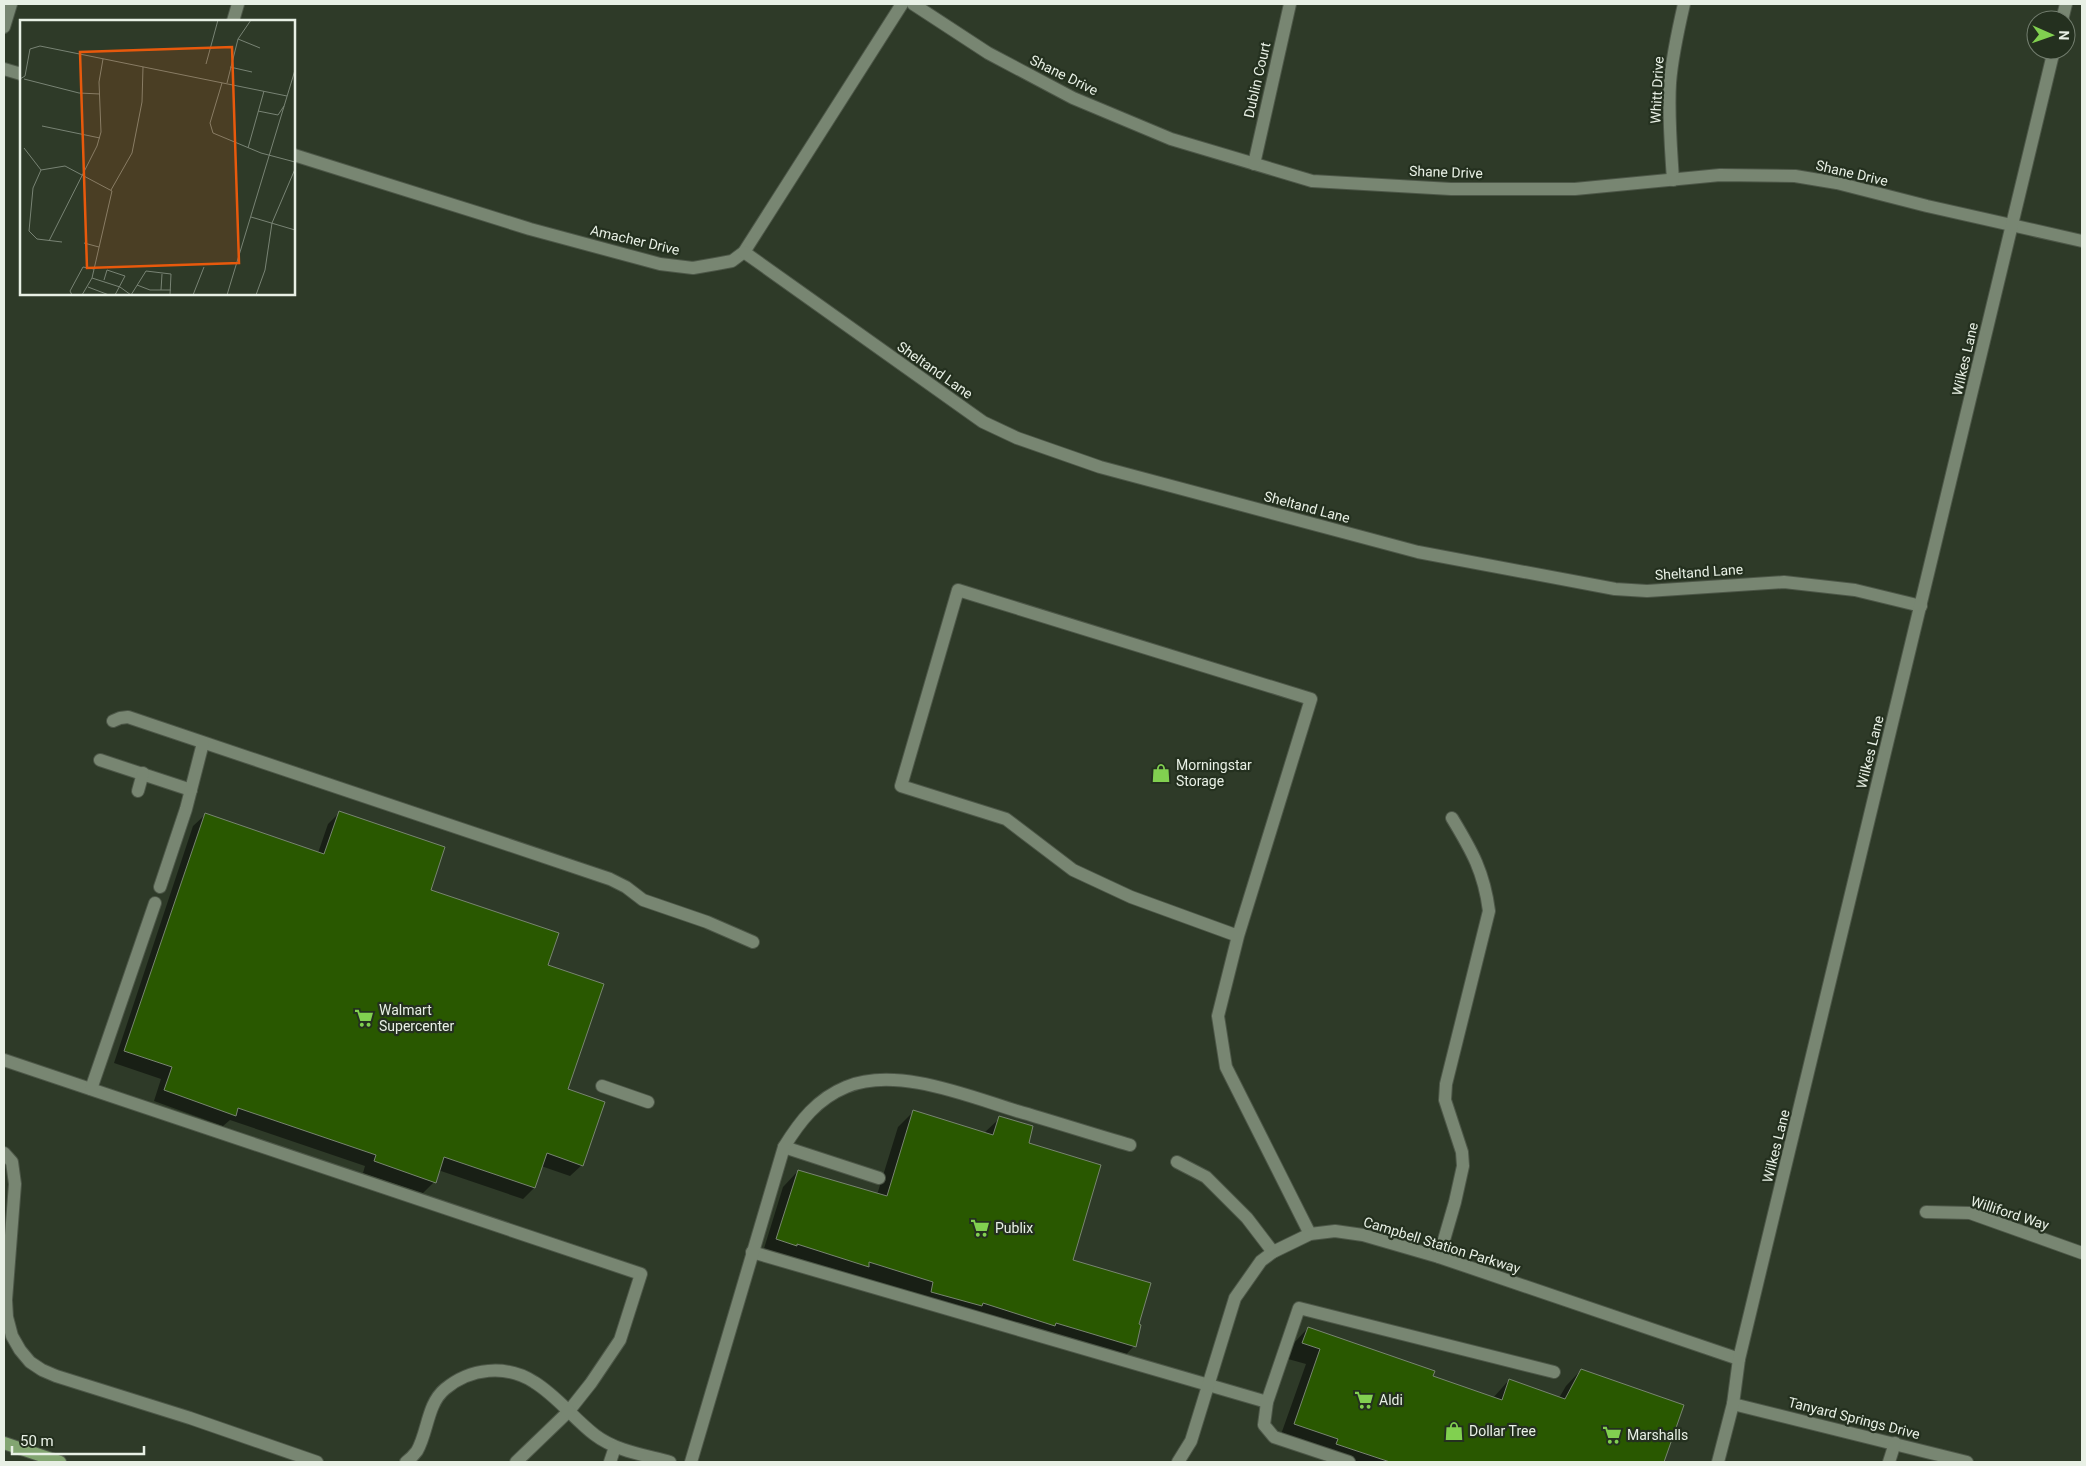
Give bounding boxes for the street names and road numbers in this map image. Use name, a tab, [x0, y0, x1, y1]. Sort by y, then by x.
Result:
street label: Dublin Court	[1241, 40, 1274, 119]
street label: Shane Drive	[1027, 52, 1101, 98]
street label: Whitt Drive	[1647, 56, 1667, 124]
street label: Shane Drive	[1814, 157, 1890, 189]
street label: Shane Drive	[1409, 163, 1483, 181]
street label: Amacher Drive	[589, 222, 681, 258]
street label: Wilkes Lane	[1949, 321, 1981, 397]
street label: Sheltand Lane	[894, 338, 976, 402]
street label: Sheltand Lane	[1262, 488, 1352, 526]
street label: Sheltand Lane	[1654, 561, 1744, 583]
street label: Wilkes Lane	[1853, 714, 1887, 790]
street label: Wilkes Lane	[1759, 1108, 1793, 1184]
street label: Williford Way	[1969, 1193, 2051, 1233]
street label: Campbell Station Parkway	[1362, 1214, 1523, 1277]
street label: Tanyard Springs Drive	[1787, 1394, 1921, 1442]

